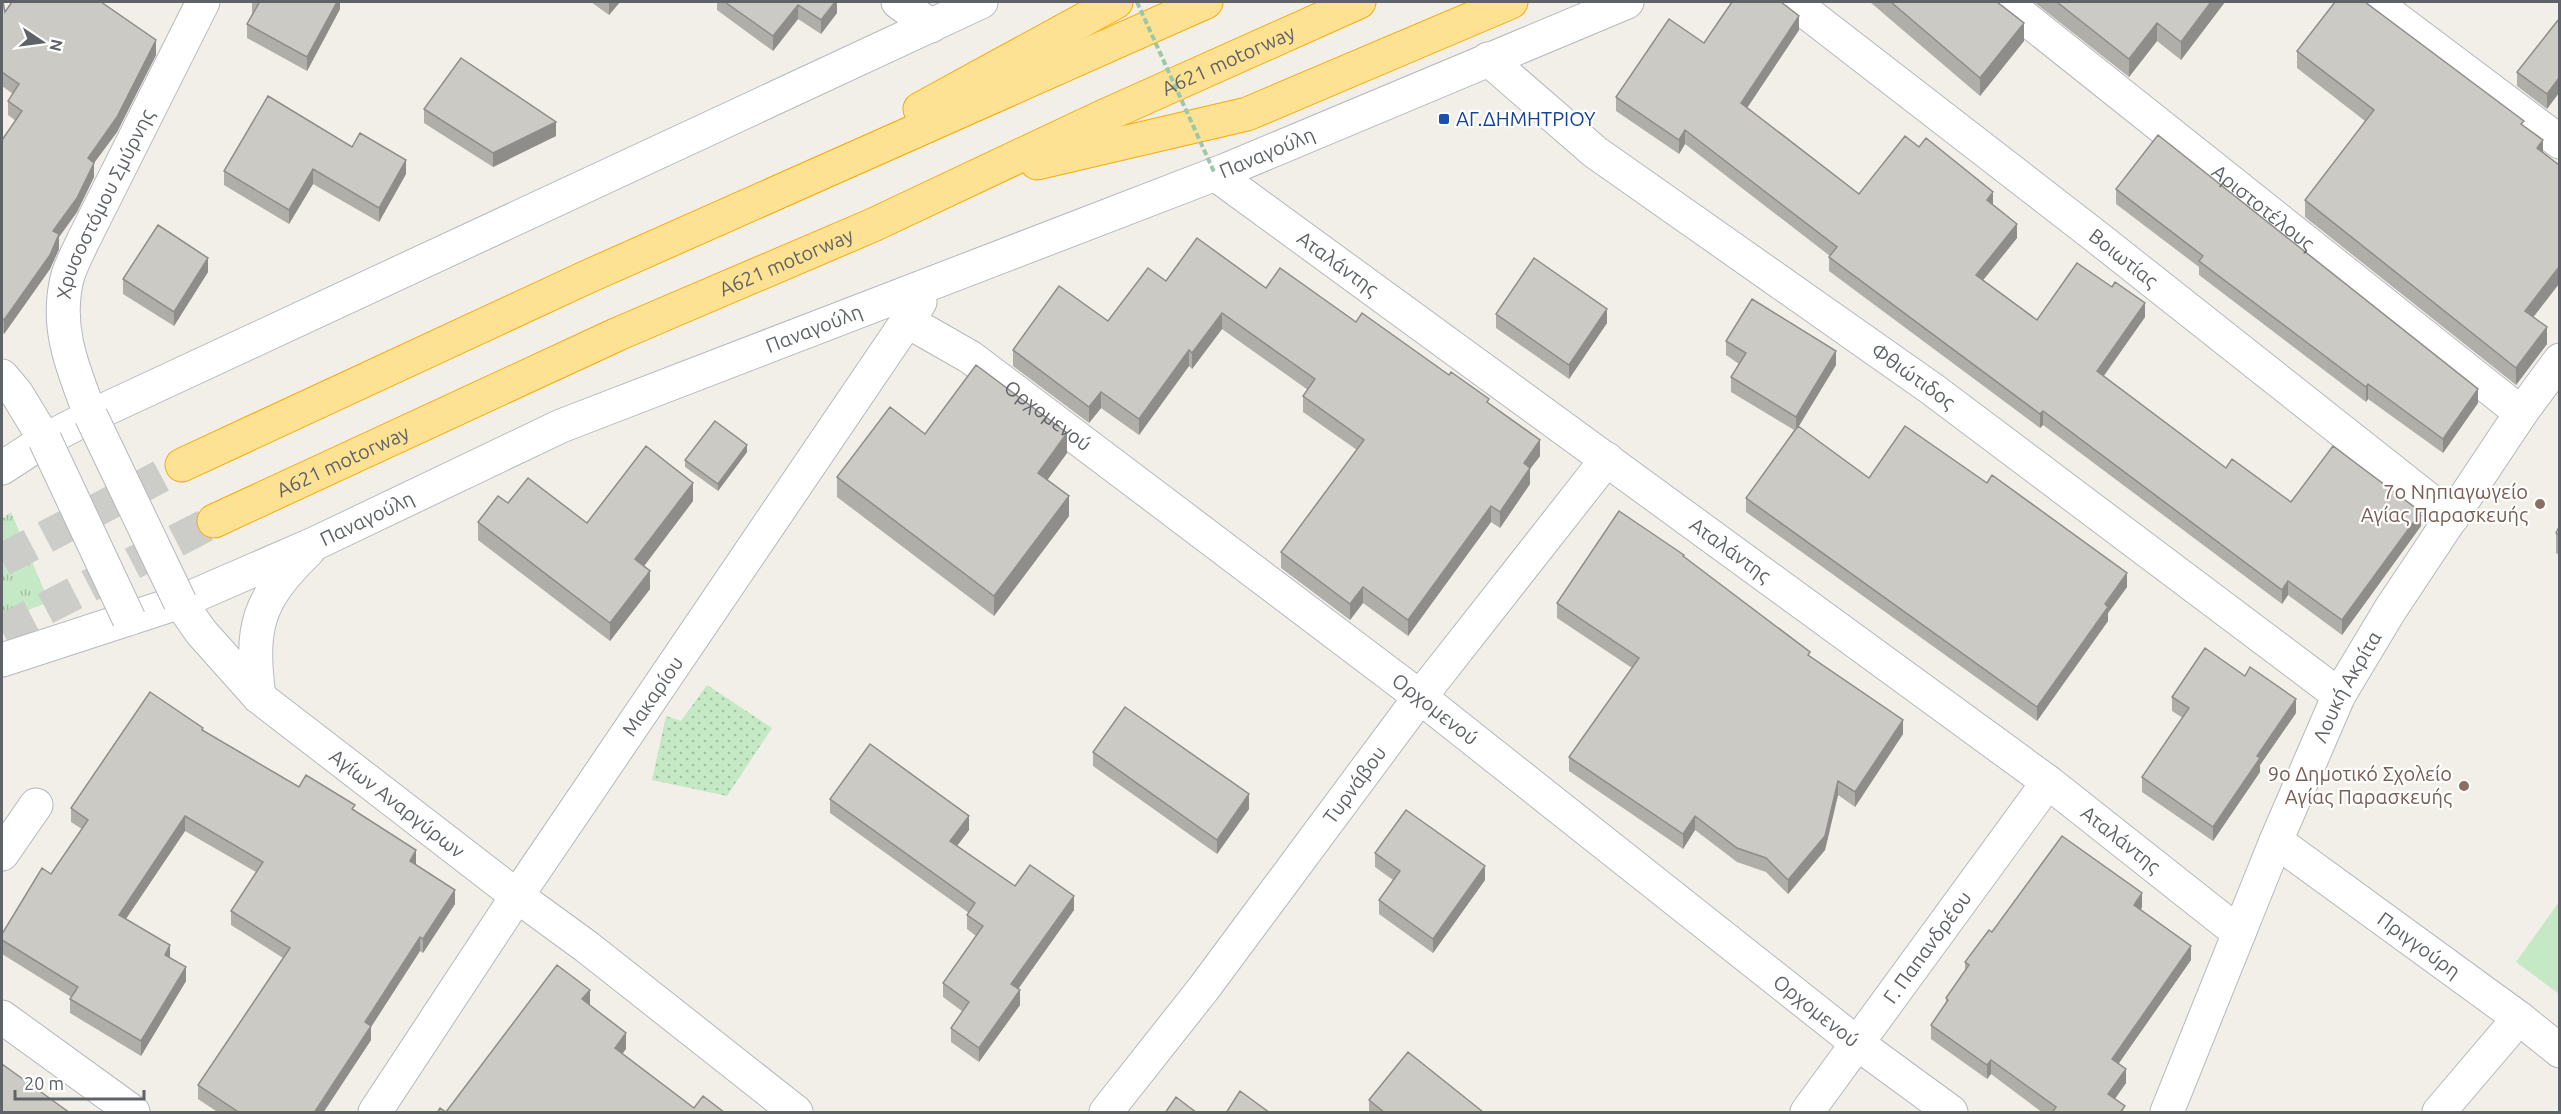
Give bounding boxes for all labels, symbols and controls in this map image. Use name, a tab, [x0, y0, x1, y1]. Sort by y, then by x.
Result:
north arrow	[12, 12, 72, 72]
street label: A621 motorway	[1158, 20, 1298, 100]
text: N	[47, 38, 67, 53]
street label: Χρυσοστόμου Σμύρνης	[52, 105, 158, 301]
place label: ΑΓ.ΔΗΜΗΤΡΙΟΥ	[1456, 107, 1596, 130]
marker: ΑΓ.ΔΗΜΗΤΡΙΟΥ	[1437, 112, 1451, 126]
street label: Παναγούλη	[1216, 122, 1318, 183]
street label: Αριστοτέλους	[2208, 160, 2319, 255]
street label: A621 motorway	[715, 223, 857, 300]
street label: Βοιωτίας	[2085, 223, 2163, 292]
street label: Αταλάντης	[1293, 226, 1383, 300]
street label: Παναγούλη	[762, 299, 865, 357]
street label: Φθιώτιδος	[1867, 338, 1960, 413]
street label: Ορχομενού	[1000, 375, 1096, 455]
street label: A621 motorway	[273, 420, 413, 501]
place label: 7ο Νηπιαγωγείο Αγίας Παρασκευής	[2361, 480, 2528, 526]
street label: Παναγούλη	[316, 486, 418, 550]
marker: 7ο Νηπιαγωγείο Αγίας Παρασκευής	[2533, 497, 2547, 511]
street label: Αταλάντης	[1686, 513, 1776, 587]
street label: Λουκή Ακρίτα	[2308, 627, 2386, 746]
street label: Μακαρίου	[617, 652, 687, 740]
street label: Ορχομενού	[1388, 668, 1483, 750]
street label: Τυρνάβου	[1318, 741, 1391, 828]
street label: Αγίων Αναργύρων	[325, 744, 469, 862]
place label: 9ο Δημοτικό Σχολείο Αγίας Παρασκευής	[2268, 762, 2452, 808]
marker: 9ο Δημοτικό Σχολείο Αγίας Παρασκευής	[2457, 779, 2471, 793]
street label: Αταλάντης	[2077, 801, 2165, 877]
street label: Γ. Παπανδρέου	[1878, 886, 1976, 1008]
street label: Πριγγούρη	[2373, 907, 2465, 983]
street label: Ορχομενού	[1769, 970, 1864, 1051]
scale bar	[15, 1063, 144, 1101]
text: 20 m	[24, 1073, 64, 1093]

